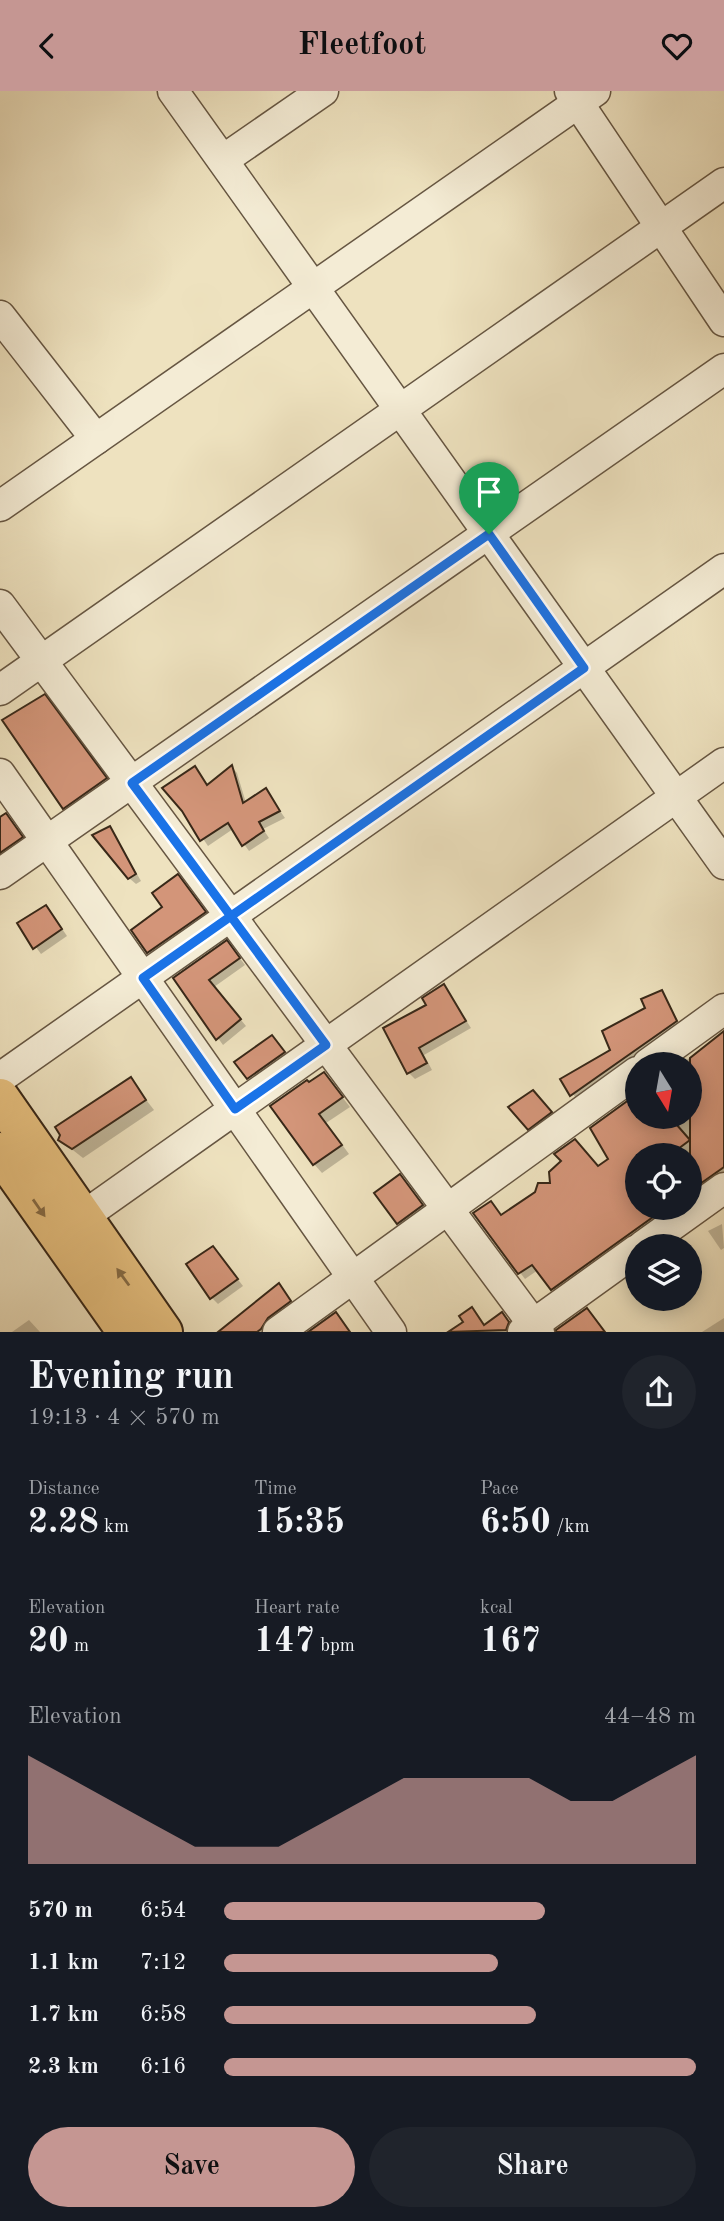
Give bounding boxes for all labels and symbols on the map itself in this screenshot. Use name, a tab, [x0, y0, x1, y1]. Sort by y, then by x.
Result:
pin	[459, 462, 519, 534]
north arrow	[625, 1052, 702, 1129]
one-way arrow	[32, 1199, 46, 1217]
one-way arrow	[117, 1268, 131, 1286]

